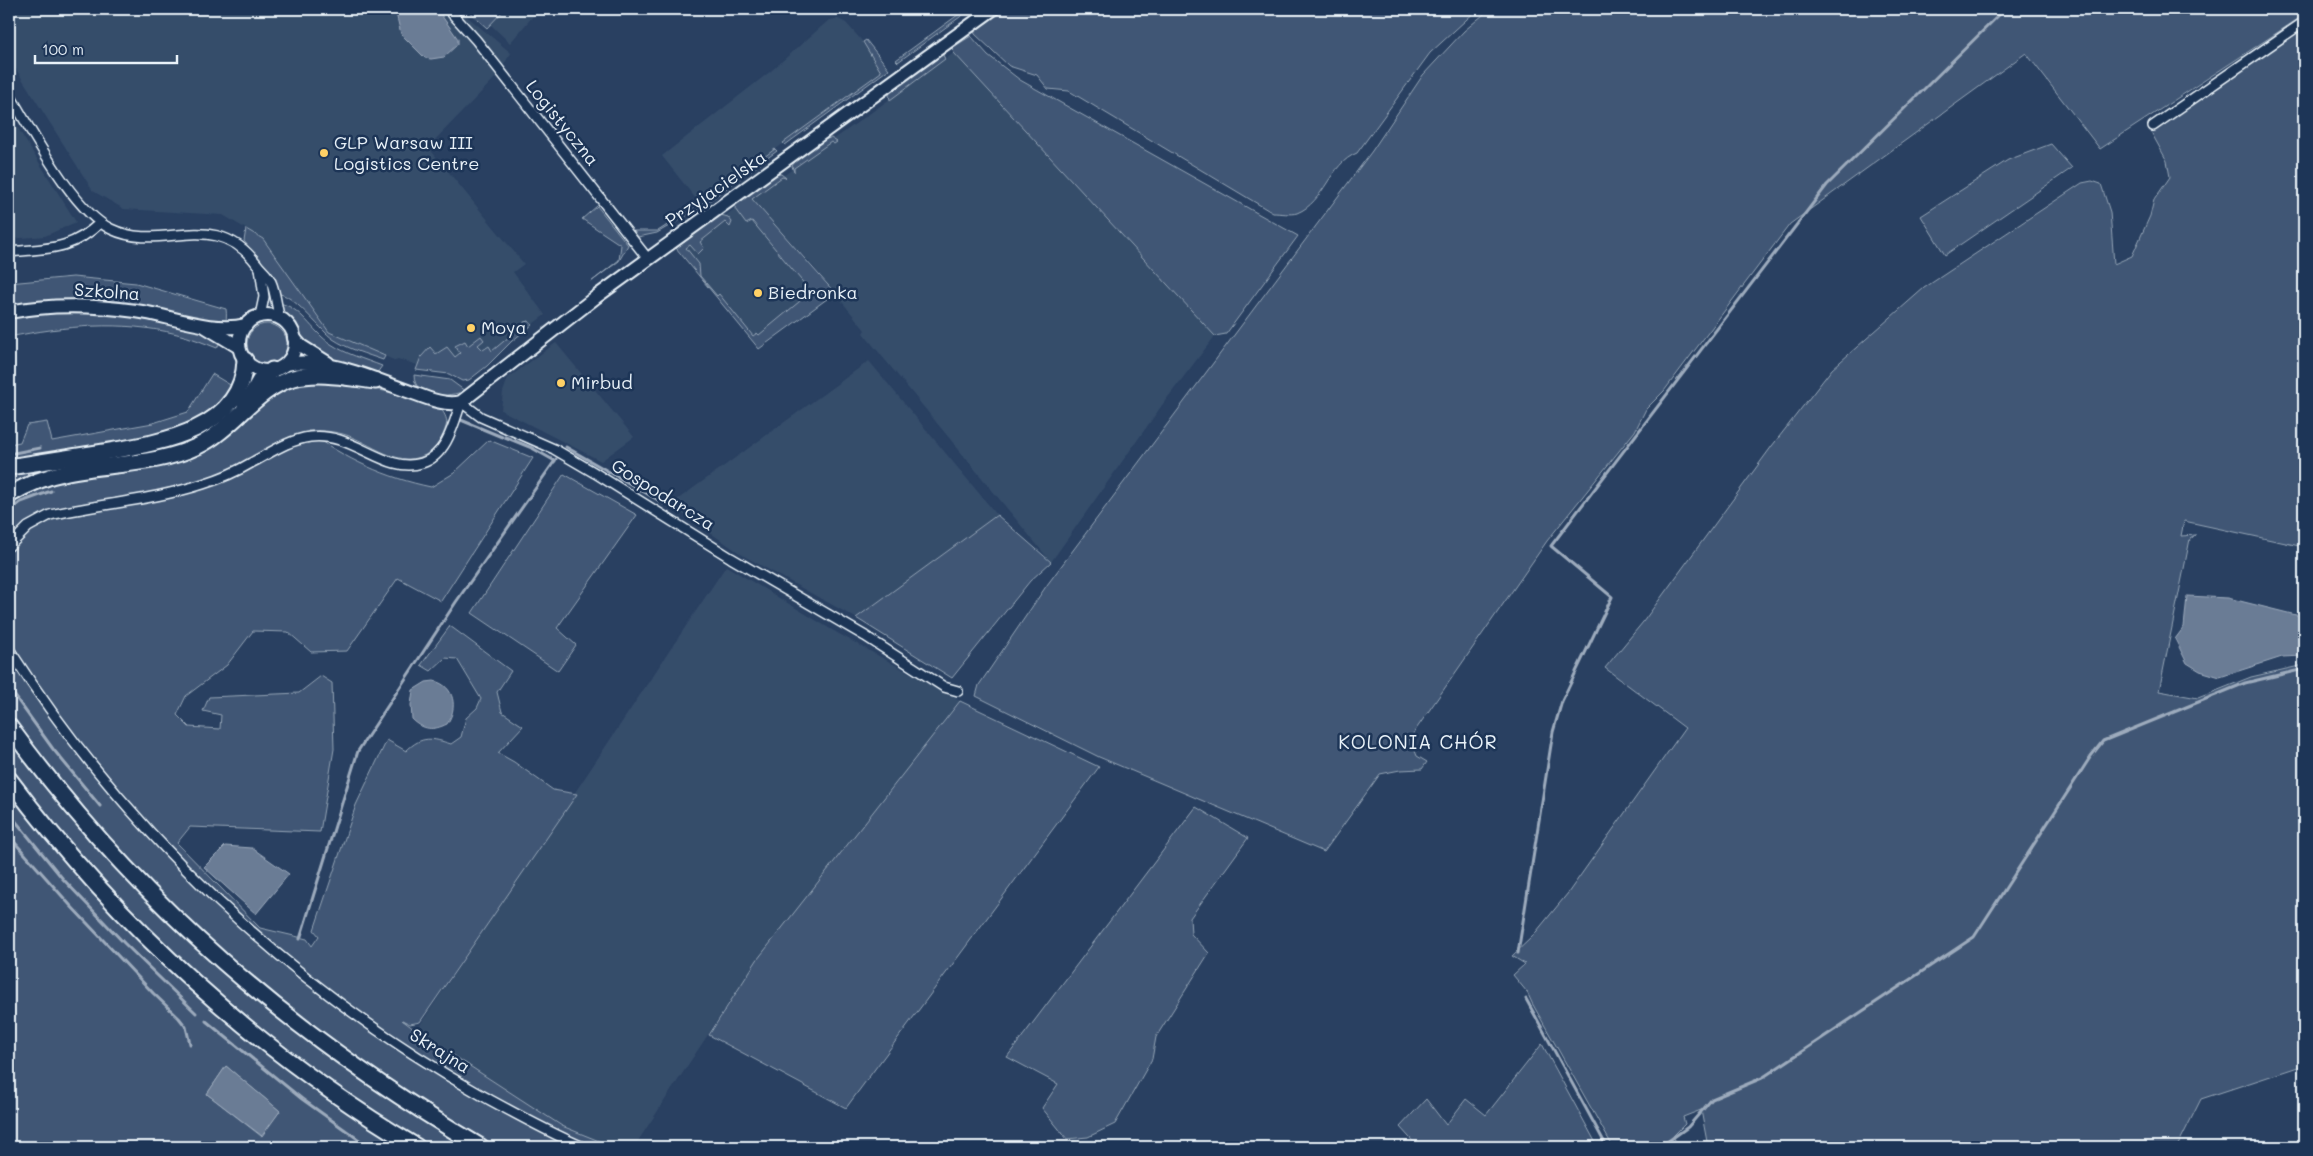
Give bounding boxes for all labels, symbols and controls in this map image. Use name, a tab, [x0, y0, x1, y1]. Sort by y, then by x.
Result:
scale bar	[35, 32, 178, 64]
text: 100 m	[42, 39, 84, 59]
street label: Logistyczna	[521, 74, 605, 170]
place label: GLP Warsaw III Logistics Centre	[334, 130, 479, 175]
street label: Przyjacielska	[660, 145, 771, 232]
marker: GLP Warsaw III Logistics Centre	[318, 147, 330, 159]
street label: Szkolna	[73, 277, 141, 305]
place label: Biedronka	[768, 280, 858, 304]
marker: Biedronka	[752, 287, 764, 299]
place label: Moya	[481, 315, 527, 339]
marker: Moya	[465, 322, 477, 334]
place label: Mirbud	[571, 370, 633, 394]
marker: Mirbud	[555, 377, 567, 389]
street label: Gospodarcza	[607, 453, 720, 536]
district label: KOLONIA CHÓR	[1338, 729, 1498, 754]
street label: Skrajna	[406, 1022, 475, 1078]

